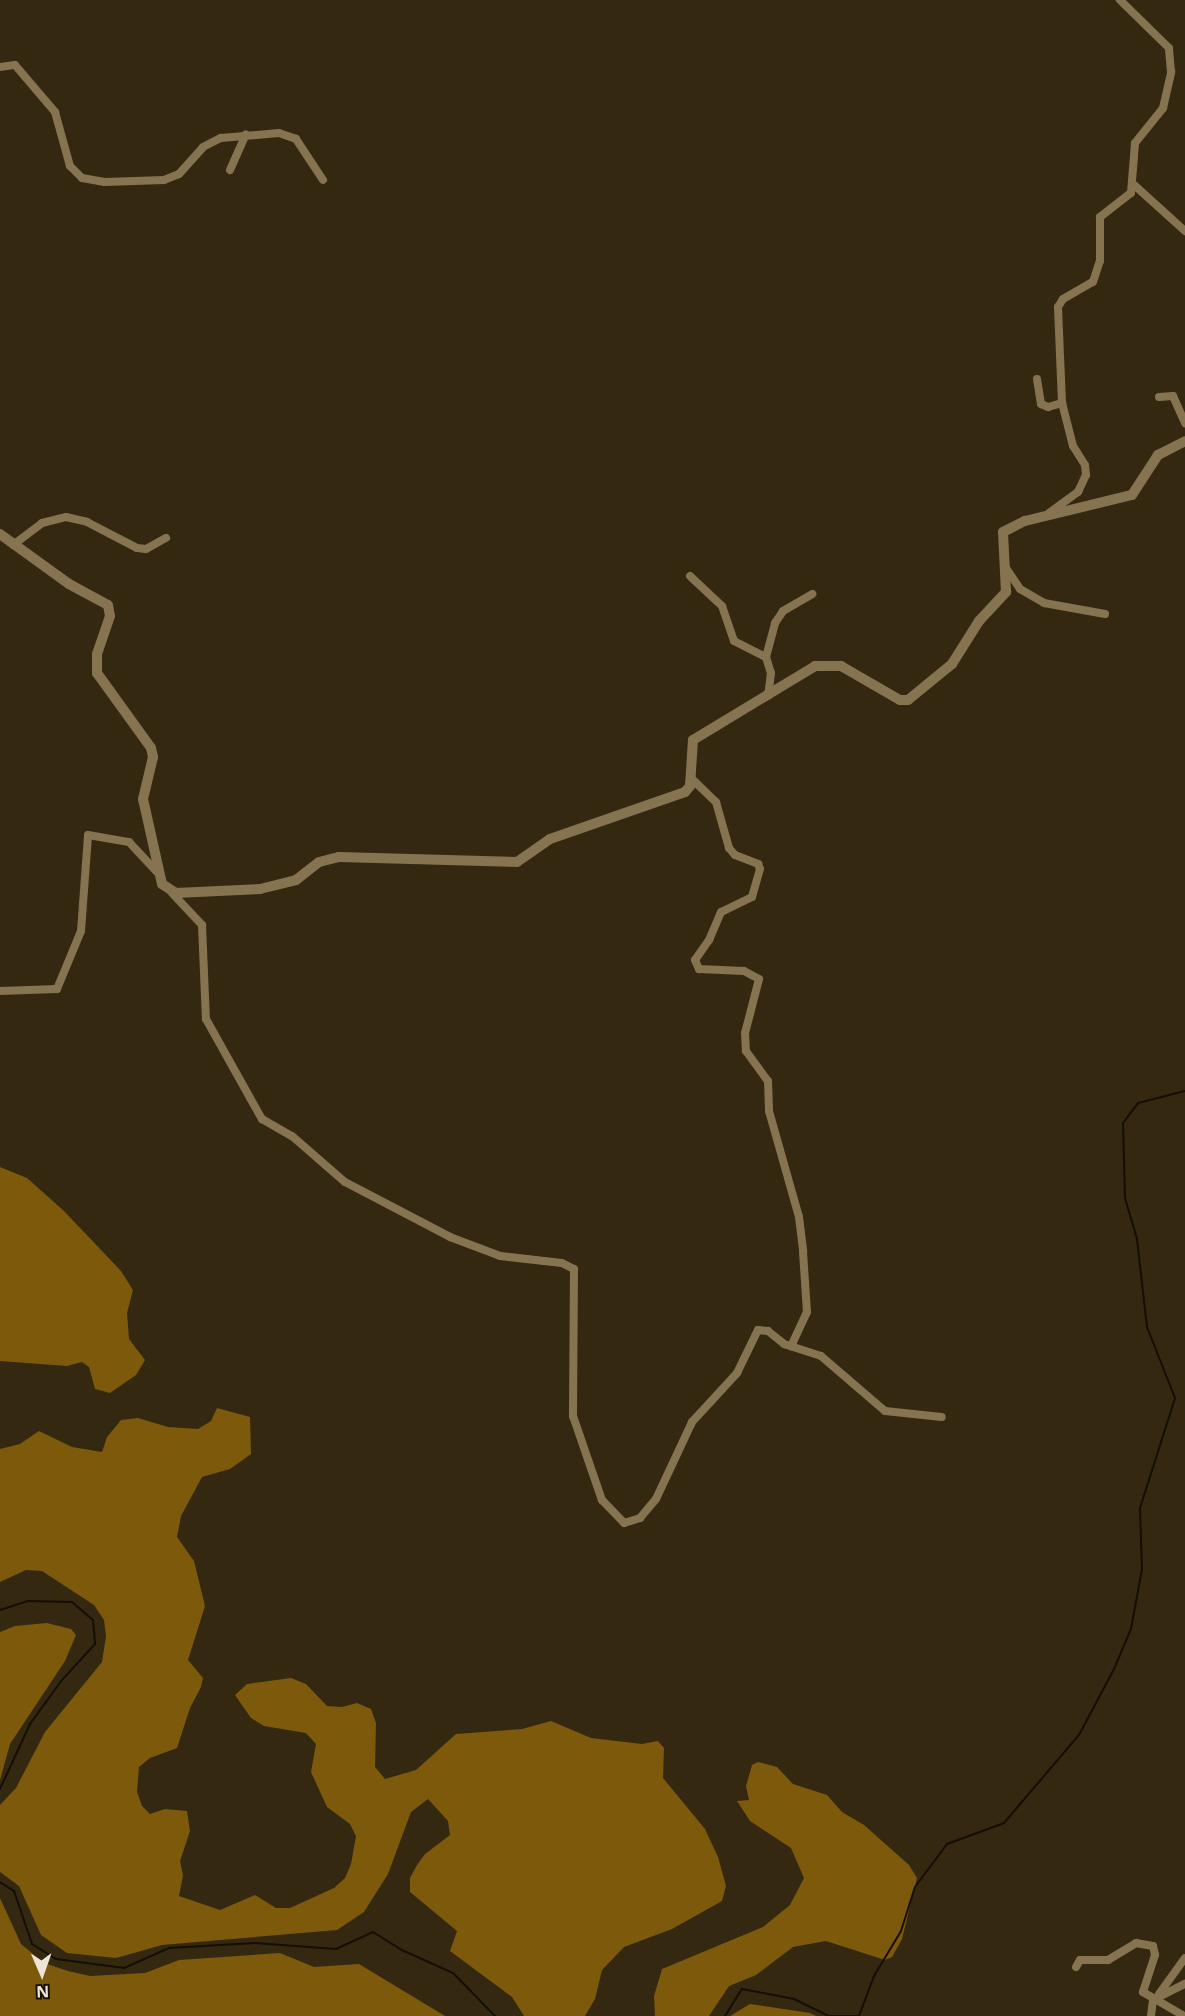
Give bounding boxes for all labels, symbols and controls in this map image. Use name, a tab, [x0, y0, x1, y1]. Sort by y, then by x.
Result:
north arrow	[12, 1944, 72, 2004]
text: N	[36, 1981, 50, 2003]

